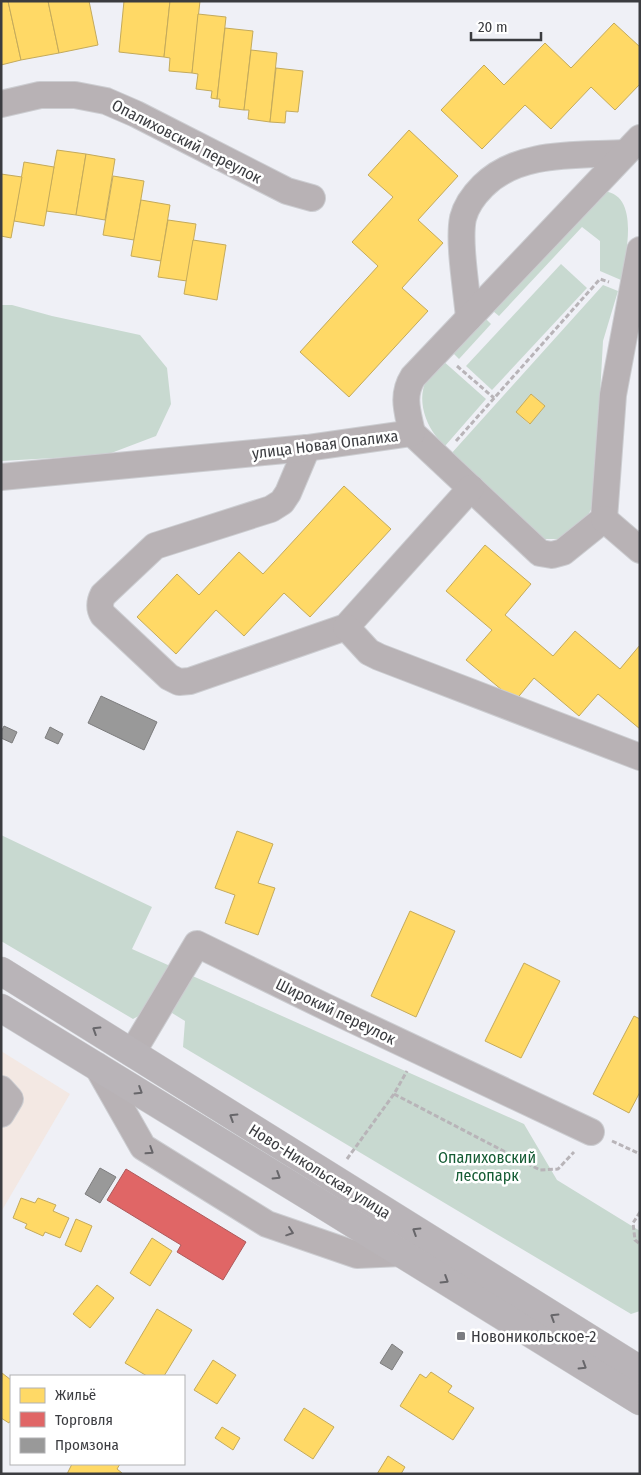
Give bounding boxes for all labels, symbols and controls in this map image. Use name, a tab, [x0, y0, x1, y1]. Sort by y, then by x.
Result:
scale bar	[471, 10, 541, 42]
text: 20 m	[478, 18, 508, 36]
street label: Опалиховский переулок	[109, 95, 265, 188]
street label: улица Новая Опалиха	[251, 426, 399, 463]
street label: Широкий переулок	[273, 974, 399, 1049]
one-way arrow	[92, 1027, 101, 1037]
one-way arrow	[133, 1085, 142, 1095]
one-way arrow	[230, 1113, 239, 1123]
street label: Ново-Никольская улица	[245, 1120, 394, 1223]
one-way arrow	[144, 1145, 153, 1154]
park label: Опалиховский лесопарк	[438, 1148, 536, 1185]
one-way arrow	[272, 1170, 281, 1180]
one-way arrow	[285, 1226, 294, 1236]
one-way arrow	[412, 1227, 421, 1237]
one-way arrow	[440, 1274, 449, 1284]
one-way arrow	[550, 1313, 559, 1323]
place label: Новоникольское-2	[471, 1327, 596, 1346]
marker: Новоникольское-2	[455, 1330, 467, 1342]
one-way arrow	[578, 1360, 587, 1370]
legend	[10, 1375, 185, 1465]
text: Жильё	[55, 1386, 96, 1404]
text: Торговля	[55, 1411, 113, 1429]
text: Промзона	[55, 1436, 119, 1454]

